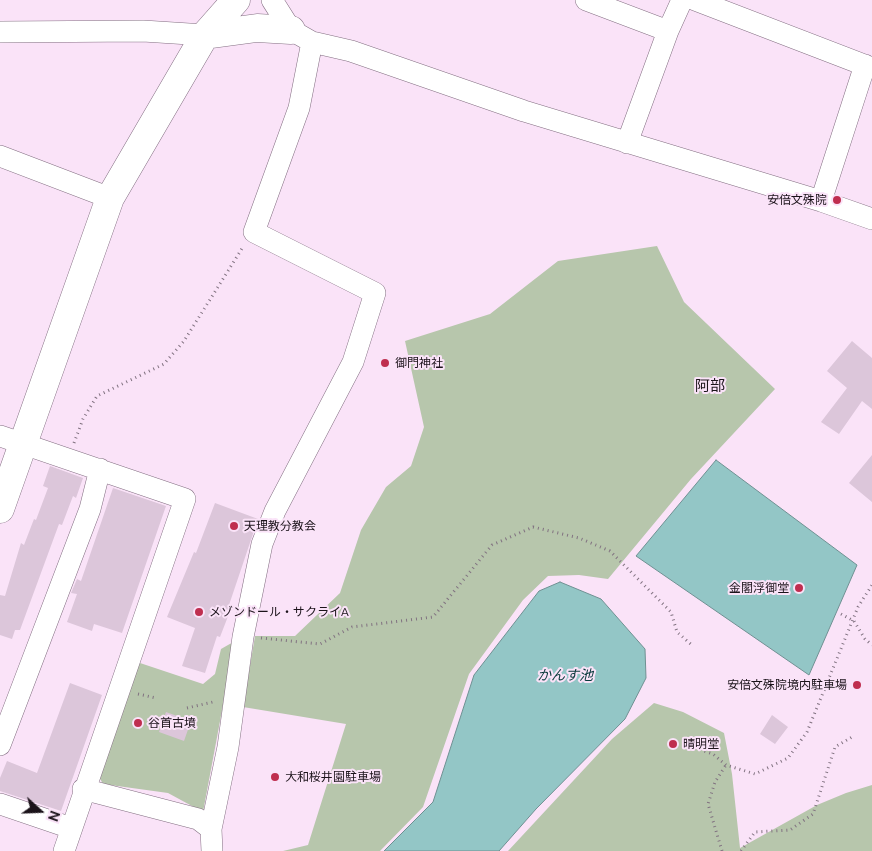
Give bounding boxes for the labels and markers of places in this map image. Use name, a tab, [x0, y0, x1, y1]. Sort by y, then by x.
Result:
place label: 安倍文殊院	[767, 193, 827, 207]
marker: 安倍文殊院	[831, 194, 843, 206]
place label: 御門神社	[395, 356, 443, 370]
marker: 御門神社	[379, 357, 391, 369]
place label: 天理教分教会	[244, 519, 316, 533]
marker: 天理教分教会	[228, 520, 240, 532]
place label: 金閣浮御堂	[729, 581, 789, 595]
marker: 金閣浮御堂	[793, 582, 805, 594]
place label: メゾンドール・サクライA	[209, 605, 349, 619]
marker: メゾンドール・サクライA	[193, 606, 205, 618]
place label: 安倍文殊院境内駐車場	[727, 678, 847, 692]
marker: 安倍文殊院境内駐車場	[851, 679, 863, 691]
place label: 谷首古墳	[148, 716, 196, 730]
marker: 谷首古墳	[132, 717, 144, 729]
place label: 晴明堂	[683, 737, 719, 751]
marker: 晴明堂	[667, 738, 679, 750]
place label: 大和桜井園駐車場	[285, 770, 381, 784]
marker: 大和桜井園駐車場	[269, 771, 281, 783]

